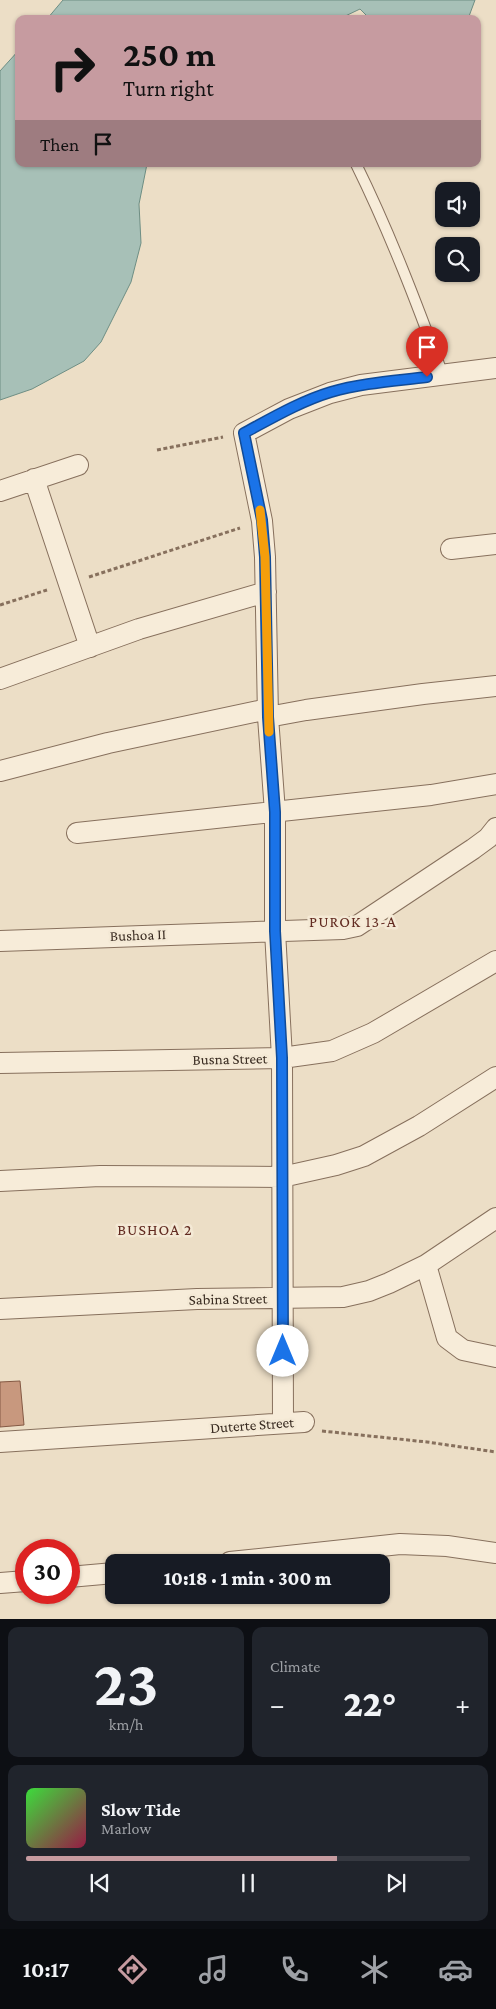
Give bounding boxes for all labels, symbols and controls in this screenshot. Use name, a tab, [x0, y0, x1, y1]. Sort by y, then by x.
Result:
icon: right	[40, 35, 105, 100]
text: 250 m	[123, 35, 216, 74]
text: Turn right	[123, 76, 214, 101]
icon: arrive	[89, 130, 117, 158]
text: Then	[40, 134, 79, 155]
map controls	[435, 182, 480, 282]
button: sound	[435, 182, 480, 227]
button: search	[435, 237, 480, 282]
pin	[406, 326, 448, 377]
icon: arrive	[413, 333, 441, 361]
district label: PUROK 13-A	[309, 913, 397, 930]
street label: Bushoa II	[110, 926, 166, 944]
street label: Busna Street	[192, 1050, 269, 1068]
district label: BUSHOA 2	[117, 1221, 193, 1238]
street label: Sabina Street	[189, 1290, 268, 1308]
position arrow	[256, 1324, 308, 1376]
street label: Duterte Street	[209, 1414, 296, 1436]
speed limit sign: 30	[15, 1539, 80, 1604]
text: 10:18 · 1 min · 300 m	[164, 1568, 331, 1589]
text: 23	[94, 1647, 158, 1719]
text: Climate	[270, 1658, 320, 1675]
text: 22°	[343, 1682, 397, 1724]
text: −	[270, 1689, 285, 1720]
text: +	[455, 1689, 470, 1720]
text: km/h	[109, 1716, 143, 1733]
text: Slow Tide	[101, 1799, 181, 1820]
text: Marlow	[101, 1820, 151, 1837]
icon: previous	[86, 1869, 114, 1897]
icon: pause	[234, 1869, 262, 1897]
icon: next	[382, 1869, 410, 1897]
icon: directions	[115, 1952, 150, 1987]
icon: music	[196, 1952, 231, 1987]
icon: phone	[277, 1952, 312, 1987]
icon: climate	[357, 1952, 392, 1987]
icon: car	[438, 1952, 473, 1987]
text: 10:17	[23, 1957, 69, 1982]

